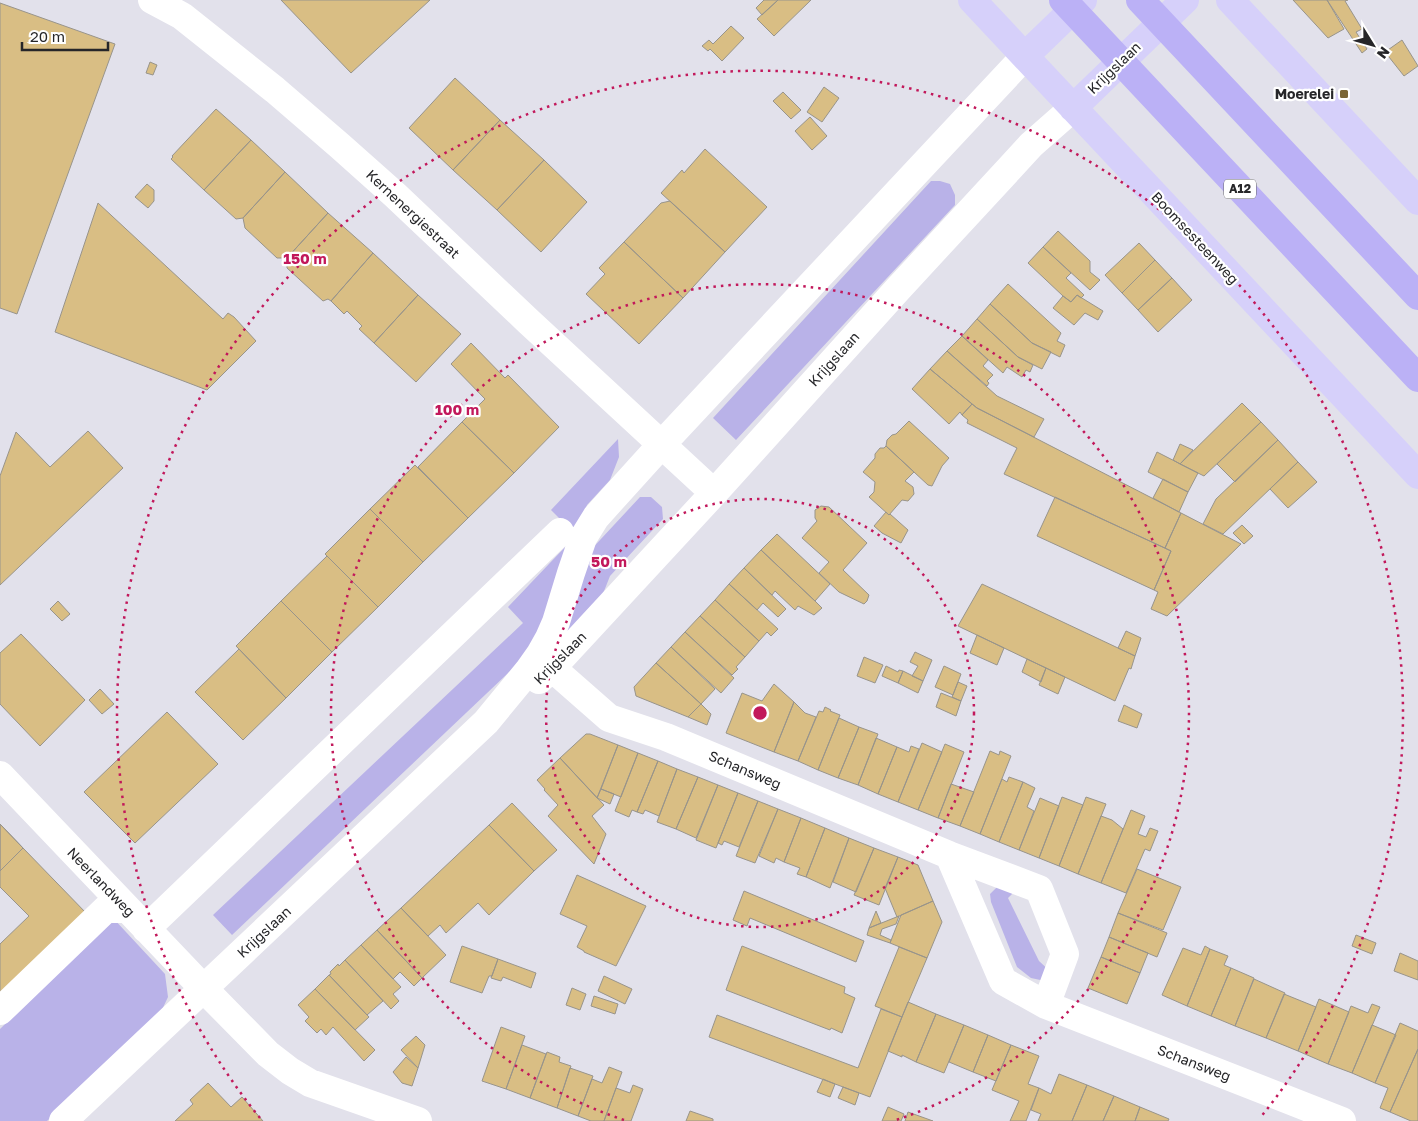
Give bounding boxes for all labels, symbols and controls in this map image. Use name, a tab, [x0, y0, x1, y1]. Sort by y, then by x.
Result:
scale bar	[22, 20, 109, 52]
north arrow	[1348, 20, 1398, 70]
text: 20 m	[30, 27, 65, 45]
street label: Krijgslaan	[1083, 38, 1144, 97]
text: N	[1374, 44, 1394, 62]
place label: Moerelei	[1275, 85, 1334, 102]
marker: Moerelei	[1338, 88, 1350, 100]
street label: Kernenergiestraat	[363, 166, 464, 261]
road number: A12	[1224, 180, 1256, 198]
street label: Boomsesteenweg	[1148, 188, 1242, 287]
text: 150 m	[283, 249, 327, 267]
street label: Krijgslaan	[805, 328, 863, 389]
text: 100 m	[435, 400, 479, 418]
text: 50 m	[591, 552, 627, 570]
street label: Krijgslaan	[530, 628, 590, 688]
centre of rings	[751, 704, 769, 722]
street label: Schansweg	[706, 747, 784, 792]
street label: Neerlandweg	[64, 843, 139, 920]
street label: Krijgslaan	[233, 902, 294, 961]
street label: Schansweg	[1155, 1041, 1233, 1084]

